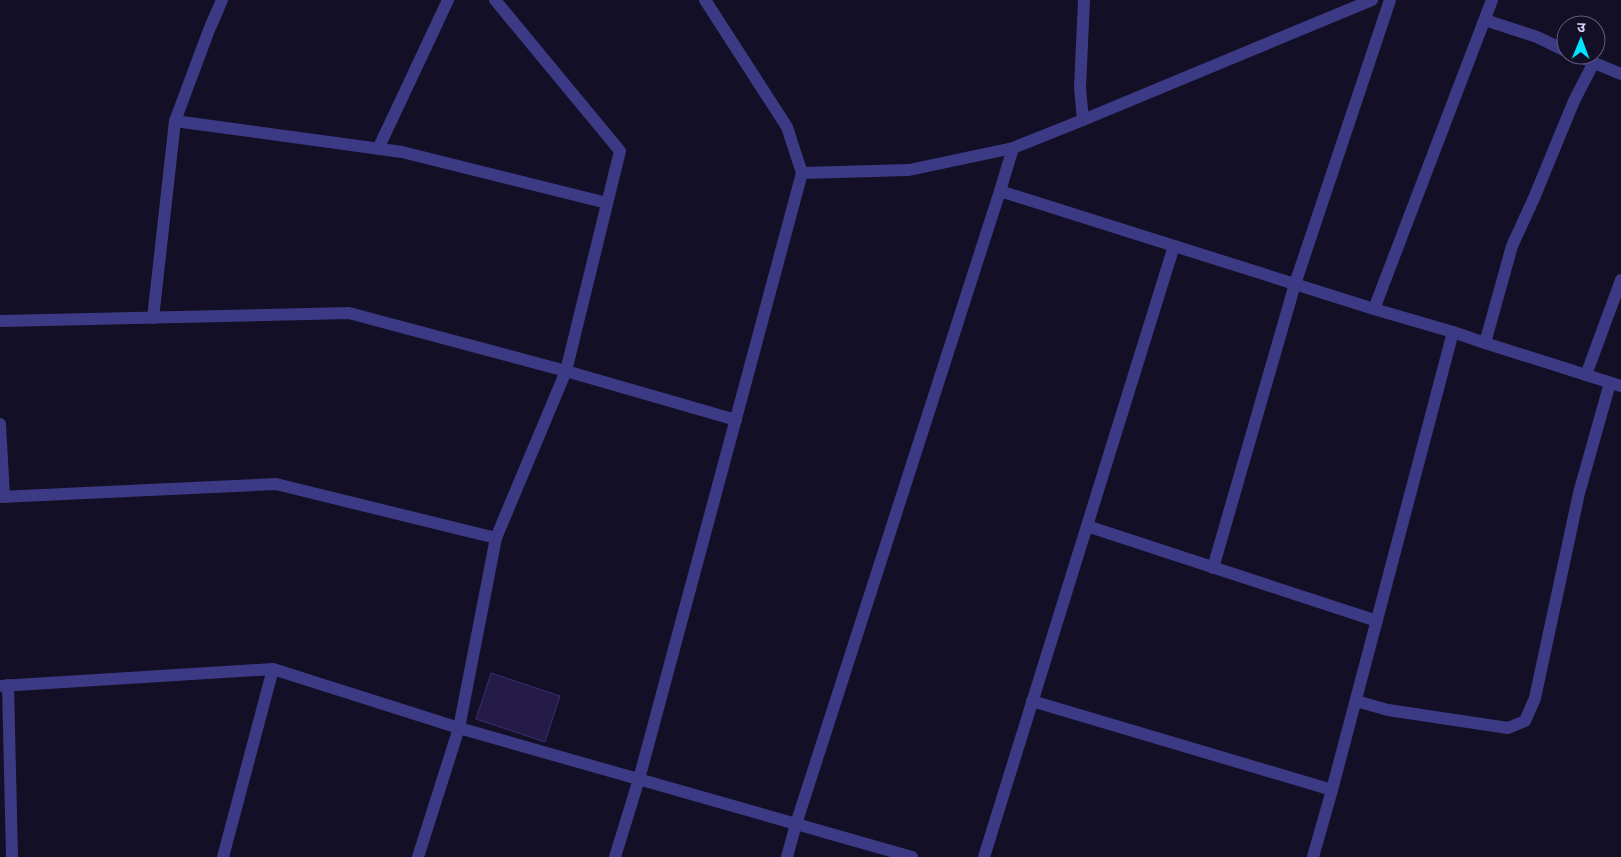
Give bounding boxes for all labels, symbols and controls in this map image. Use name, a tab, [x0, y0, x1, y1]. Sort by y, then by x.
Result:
north arrow	[1556, 15, 1606, 65]
text: उ	[1577, 19, 1586, 36]

